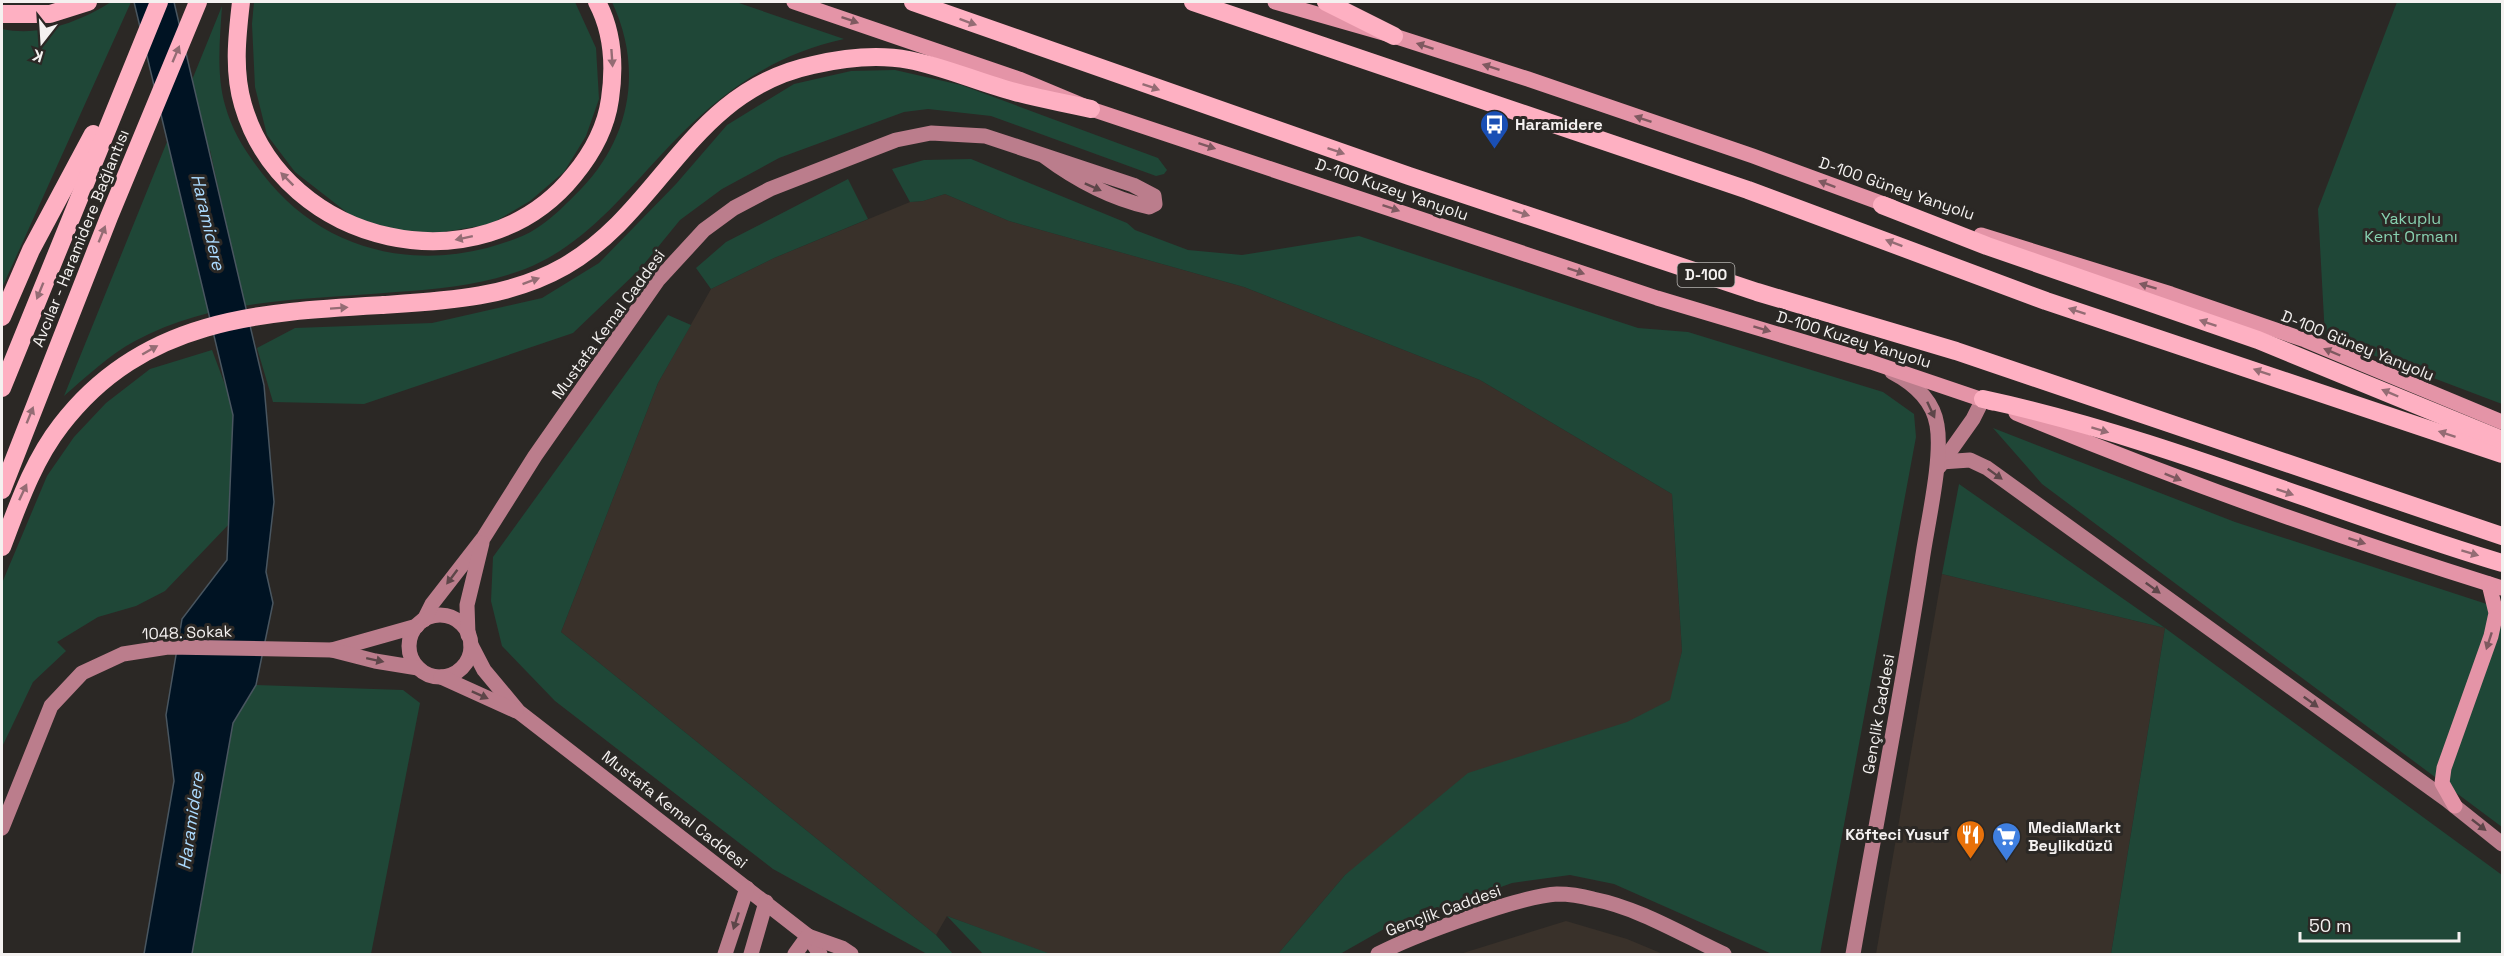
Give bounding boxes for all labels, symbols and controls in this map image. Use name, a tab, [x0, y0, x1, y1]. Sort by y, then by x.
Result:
north arrow	[12, 12, 72, 72]
one-way arrow	[841, 16, 859, 25]
one-way arrow	[959, 17, 977, 27]
one-way arrow	[1416, 40, 1434, 50]
text: K	[30, 44, 46, 67]
one-way arrow	[172, 45, 181, 63]
one-way arrow	[607, 48, 617, 67]
one-way arrow	[1482, 62, 1500, 72]
one-way arrow	[1143, 83, 1161, 92]
bus stop icon: Haramidere	[1478, 108, 1510, 150]
place label: Haramidere	[1515, 114, 1603, 135]
one-way arrow	[1634, 114, 1652, 124]
street label: Avcılar - Haramidere Bağlantısı	[27, 126, 134, 350]
one-way arrow	[1198, 142, 1216, 151]
one-way arrow	[1327, 146, 1345, 156]
street label: D-100 Güney Yanyolu	[1816, 152, 1977, 225]
street label: D-100 Kuzey Yanyolu	[1313, 153, 1471, 226]
water label: Haramidere	[186, 171, 231, 274]
one-way arrow	[280, 173, 294, 187]
one-way arrow	[1818, 179, 1836, 189]
one-way arrow	[1084, 183, 1102, 192]
one-way arrow	[1382, 204, 1400, 213]
park label: Yakuplu Kent Ormanı	[2364, 208, 2458, 247]
one-way arrow	[1512, 209, 1530, 218]
one-way arrow	[98, 225, 107, 243]
one-way arrow	[454, 234, 473, 244]
one-way arrow	[1885, 238, 1903, 248]
street label: Mustafa Kemal Caddesi	[547, 245, 670, 403]
road number: D-100	[1678, 263, 1734, 287]
one-way arrow	[1567, 266, 1585, 276]
one-way arrow	[522, 276, 540, 285]
one-way arrow	[2139, 281, 2157, 291]
one-way arrow	[35, 282, 44, 300]
one-way arrow	[329, 303, 348, 312]
street label: D-100 Güney Yanyolu	[2278, 305, 2437, 386]
street label: D-100 Kuzey Yanyolu	[1774, 306, 1934, 373]
one-way arrow	[2068, 306, 2086, 315]
one-way arrow	[2199, 318, 2217, 327]
one-way arrow	[1753, 325, 1771, 334]
one-way arrow	[142, 344, 158, 355]
one-way arrow	[2322, 347, 2340, 357]
one-way arrow	[2253, 367, 2271, 377]
one-way arrow	[2381, 388, 2399, 398]
one-way arrow	[1926, 402, 1936, 420]
one-way arrow	[25, 406, 35, 424]
one-way arrow	[2091, 426, 2109, 435]
one-way arrow	[2438, 429, 2456, 439]
one-way arrow	[1987, 468, 2003, 480]
one-way arrow	[2164, 473, 2182, 482]
one-way arrow	[19, 484, 28, 501]
one-way arrow	[2276, 487, 2294, 497]
one-way arrow	[2348, 537, 2366, 547]
one-way arrow	[2461, 549, 2479, 558]
one-way arrow	[446, 568, 458, 584]
one-way arrow	[2146, 582, 2161, 594]
street label: 1048. Sokak	[141, 620, 233, 645]
one-way arrow	[2484, 632, 2493, 650]
street label: Gençlik Caddesi	[1858, 652, 1899, 776]
one-way arrow	[365, 656, 384, 666]
one-way arrow	[471, 691, 488, 700]
one-way arrow	[2304, 696, 2319, 708]
street label: Mustafa Kemal Caddesi	[597, 746, 752, 873]
water label: Haramidere	[172, 769, 209, 871]
place label: MediaMarkt Beylikdüzü	[2028, 817, 2121, 856]
restaurant icon: Köfteci Yusuf	[1954, 818, 1986, 860]
one-way arrow	[2471, 819, 2486, 831]
supermarket icon: MediaMarkt Beylikdüzü	[1991, 820, 2023, 862]
place label: Köfteci Yusuf	[1845, 824, 1949, 845]
street label: Gençlik Caddesi	[1382, 880, 1504, 941]
scale bar	[2300, 905, 2459, 943]
one-way arrow	[731, 912, 741, 930]
text: 50 m	[2309, 914, 2351, 937]

